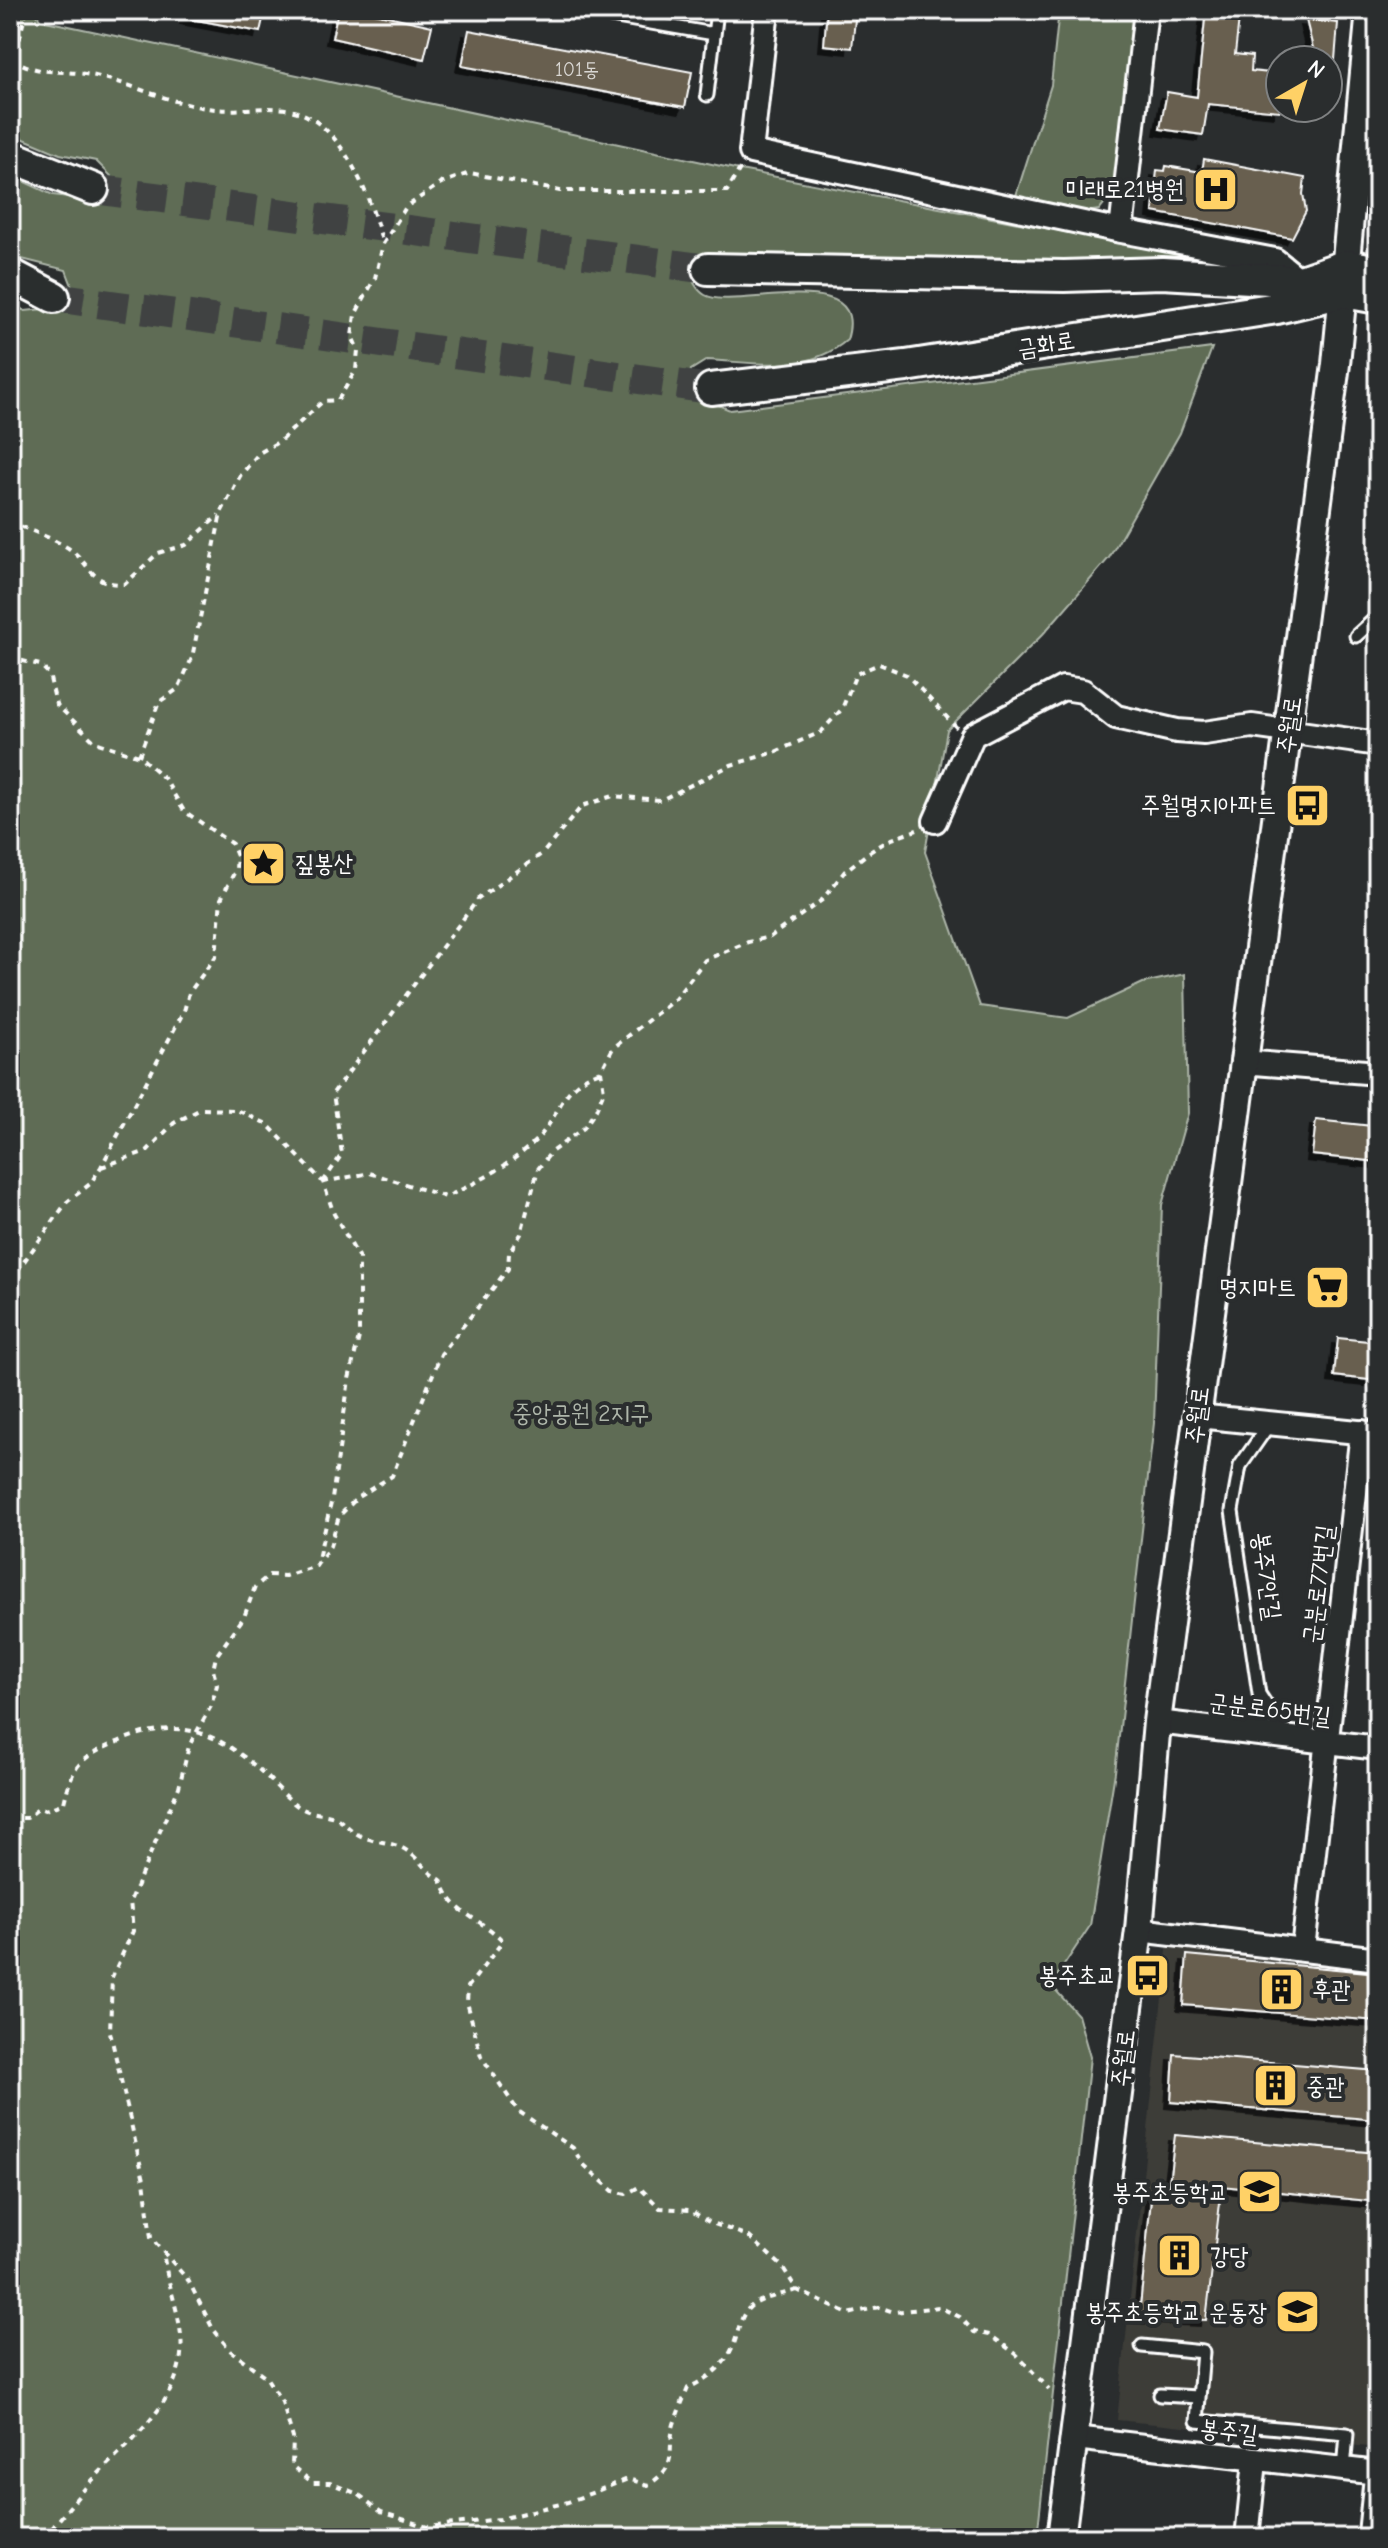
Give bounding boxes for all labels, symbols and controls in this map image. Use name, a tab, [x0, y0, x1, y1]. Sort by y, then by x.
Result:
north arrow	[1264, 44, 1344, 124]
text: N	[1302, 55, 1330, 84]
house number: 101동	[555, 58, 599, 81]
hospital icon: 미래로21병원	[1191, 165, 1239, 213]
place label: 미래로21병원	[1065, 175, 1184, 203]
street label: 금화로	[1015, 326, 1077, 362]
street label: 주월로	[1271, 694, 1307, 756]
bus stop icon: 주월명지아파트	[1283, 781, 1331, 829]
place label: 주월명지아파트	[1141, 791, 1276, 819]
place icon: 짚봉산	[240, 839, 288, 887]
place label: 짚봉산	[295, 849, 353, 877]
supermarket icon: 명지마트	[1303, 1263, 1351, 1311]
place label: 명지마트	[1219, 1273, 1296, 1301]
street label: 주월로	[1180, 1385, 1214, 1445]
park label: 중앙공원 2지구	[513, 1399, 649, 1427]
street label: 군분로77번길	[1297, 1523, 1339, 1645]
street label: 봉주7안길	[1247, 1530, 1287, 1622]
street label: 군분로65번길	[1207, 1688, 1333, 1730]
bus stop icon: 봉주초교	[1123, 1951, 1171, 1999]
place label: 봉주초교	[1039, 1961, 1116, 1989]
building icon: 후관	[1257, 1965, 1305, 2013]
place label: 후관	[1312, 1975, 1351, 2003]
street label: 주월로	[1106, 2028, 1140, 2088]
building icon: 중관	[1251, 2062, 1299, 2110]
place label: 중관	[1306, 2072, 1345, 2100]
school or university icon: 봉주초등학교	[1235, 2168, 1283, 2216]
place label: 봉주초등학교	[1112, 2178, 1228, 2206]
building icon: 강당	[1155, 2232, 1203, 2280]
place label: 강당	[1210, 2242, 1249, 2270]
school or university icon: 봉주초등학교 운동장	[1274, 2288, 1322, 2336]
place label: 봉주초등학교 운동장	[1085, 2298, 1267, 2326]
street label: 봉주길	[1199, 2414, 1259, 2448]

